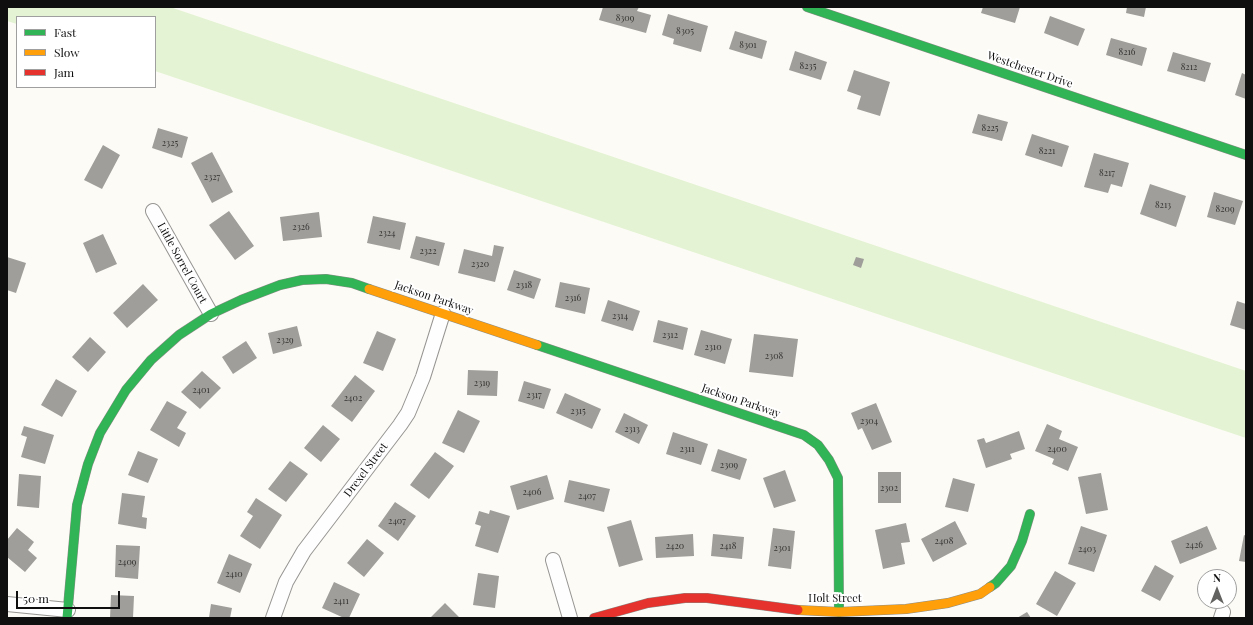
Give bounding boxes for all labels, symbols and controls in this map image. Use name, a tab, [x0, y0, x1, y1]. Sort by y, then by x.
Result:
house number: 8309	[616, 13, 634, 23]
legend	[16, 16, 156, 88]
text: Fast	[54, 24, 76, 40]
house number: 8305	[676, 26, 694, 36]
house number: 8301	[739, 40, 757, 50]
text: Slow	[54, 44, 80, 60]
house number: 8216	[1119, 47, 1135, 57]
street label: Westchester Drive	[985, 49, 1075, 91]
house number: 8235	[800, 61, 816, 71]
house number: 8212	[1181, 62, 1197, 72]
text: Jam	[54, 64, 74, 80]
house number: 8225	[981, 123, 999, 133]
house number: 2325	[162, 138, 178, 148]
house number: 8221	[1039, 146, 1055, 156]
house number: 8217	[1099, 168, 1115, 178]
house number: 2327	[204, 172, 220, 182]
house number: 8213	[1155, 200, 1171, 210]
house number: 8209	[1216, 204, 1234, 214]
street label: Little Sorrel Court	[154, 220, 210, 306]
house number: 2326	[292, 222, 310, 232]
house number: 2324	[378, 228, 396, 238]
house number: 2322	[420, 246, 436, 256]
house number: 2320	[471, 259, 489, 269]
street label: Jackson Parkway	[393, 278, 475, 318]
house number: 2318	[516, 280, 532, 290]
house number: 2316	[565, 293, 581, 303]
house number: 2314	[612, 311, 628, 321]
house number: 2312	[662, 330, 678, 340]
house number: 2329	[276, 335, 294, 345]
house number: 2310	[704, 342, 722, 352]
house number: 2308	[765, 351, 783, 361]
house number: 2319	[474, 378, 490, 388]
street label: Jackson Parkway	[700, 381, 782, 421]
house number: 2401	[192, 385, 210, 395]
house number: 2317	[526, 390, 542, 400]
house number: 2402	[344, 393, 362, 403]
house number: 2315	[570, 406, 586, 416]
house number: 2304	[860, 416, 878, 426]
house number: 2313	[624, 424, 640, 434]
street label: Drexel Street	[341, 440, 391, 500]
house number: 2311	[679, 444, 695, 454]
house number: 2400	[1047, 444, 1067, 454]
house number: 2309	[720, 460, 738, 470]
house number: 2302	[880, 483, 898, 493]
house number: 2406	[523, 487, 541, 497]
house number: 2407	[578, 491, 596, 501]
house number: 2407	[388, 516, 406, 526]
house number: 2408	[935, 536, 953, 546]
house number: 2426	[1185, 540, 1203, 550]
house number: 2420	[666, 541, 684, 551]
house number: 2418	[720, 541, 736, 551]
house number: 2301	[773, 543, 791, 553]
house number: 2403	[1078, 544, 1096, 554]
house number: 2409	[118, 557, 136, 567]
house number: 2410	[225, 569, 243, 579]
north arrow	[1197, 569, 1237, 609]
text: N	[1213, 570, 1221, 585]
scale bar	[18, 583, 122, 609]
text: 50 m	[23, 590, 49, 606]
street label: Holt Street	[808, 592, 862, 606]
house number: 2411	[333, 596, 349, 606]

